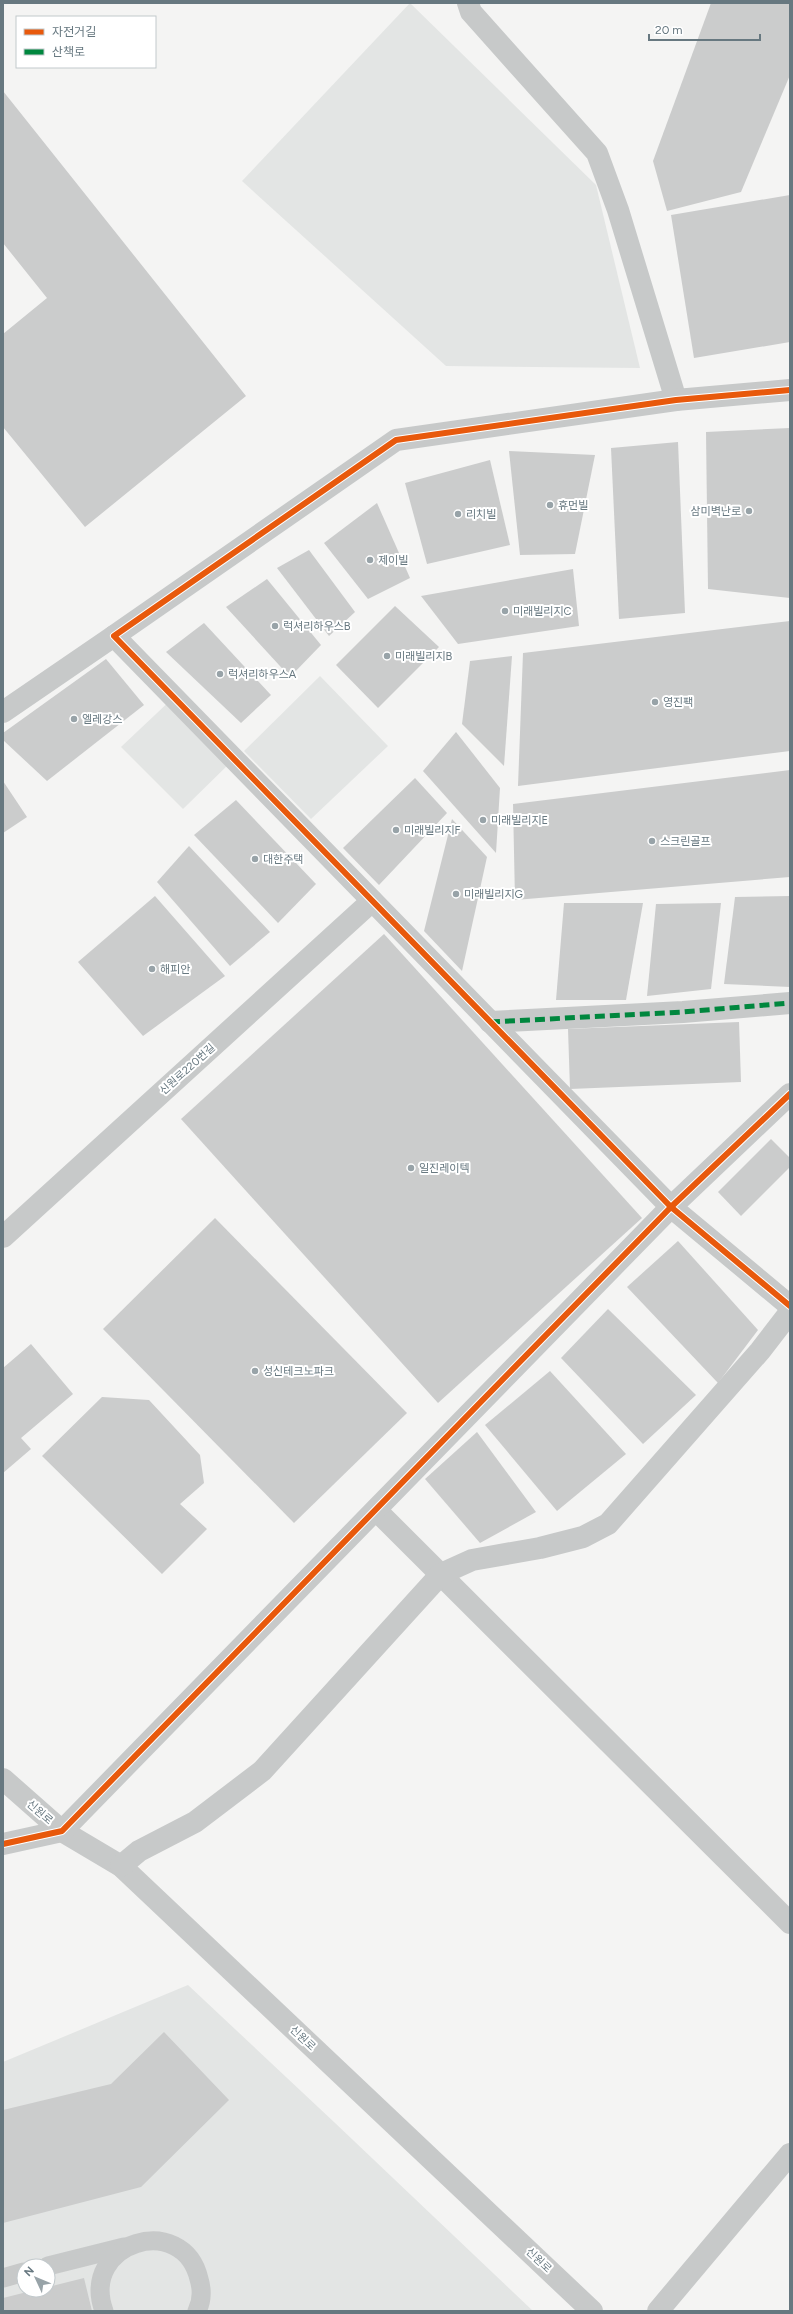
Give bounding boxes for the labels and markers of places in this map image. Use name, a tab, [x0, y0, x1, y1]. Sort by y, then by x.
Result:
place label: 휴먼빌	[558, 499, 588, 512]
marker: 휴먼빌	[545, 500, 555, 510]
place label: 삼미벽난로	[690, 505, 741, 518]
marker: 삼미벽난로	[744, 506, 754, 516]
place label: 리치빌	[466, 508, 496, 521]
marker: 리치빌	[453, 509, 463, 519]
place label: 제이빌	[378, 554, 408, 567]
marker: 제이빌	[365, 555, 375, 565]
place label: 미래빌리지C	[513, 605, 572, 618]
marker: 미래빌리지C	[500, 606, 510, 616]
place label: 럭셔리하우스B	[283, 620, 351, 633]
marker: 럭셔리하우스B	[270, 621, 280, 631]
place label: 미래빌리지B	[395, 650, 453, 663]
marker: 미래빌리지B	[382, 651, 392, 661]
place label: 럭셔리하우스A	[228, 668, 297, 681]
marker: 럭셔리하우스A	[215, 669, 225, 679]
place label: 영진팩	[663, 696, 693, 709]
marker: 영진팩	[650, 697, 660, 707]
place label: 엘레강스	[82, 713, 122, 726]
marker: 엘레강스	[69, 714, 79, 724]
place label: 미래빌리지E	[491, 814, 548, 827]
marker: 미래빌리지E	[478, 815, 488, 825]
place label: 미래빌리지F	[404, 824, 461, 837]
marker: 미래빌리지F	[391, 825, 401, 835]
place label: 스크린골프	[660, 835, 711, 848]
marker: 스크린골프	[647, 836, 657, 846]
place label: 대한주택	[263, 853, 303, 866]
marker: 대한주택	[250, 854, 260, 864]
place label: 미래빌리지G	[464, 888, 523, 901]
marker: 미래빌리지G	[451, 889, 461, 899]
place label: 해피안	[160, 963, 190, 976]
marker: 해피안	[147, 964, 157, 974]
place label: 일진레이텍	[419, 1162, 470, 1175]
marker: 일진레이텍	[406, 1163, 416, 1173]
place label: 성신테크노파크	[263, 1365, 334, 1378]
marker: 성신테크노파크	[250, 1366, 260, 1376]

